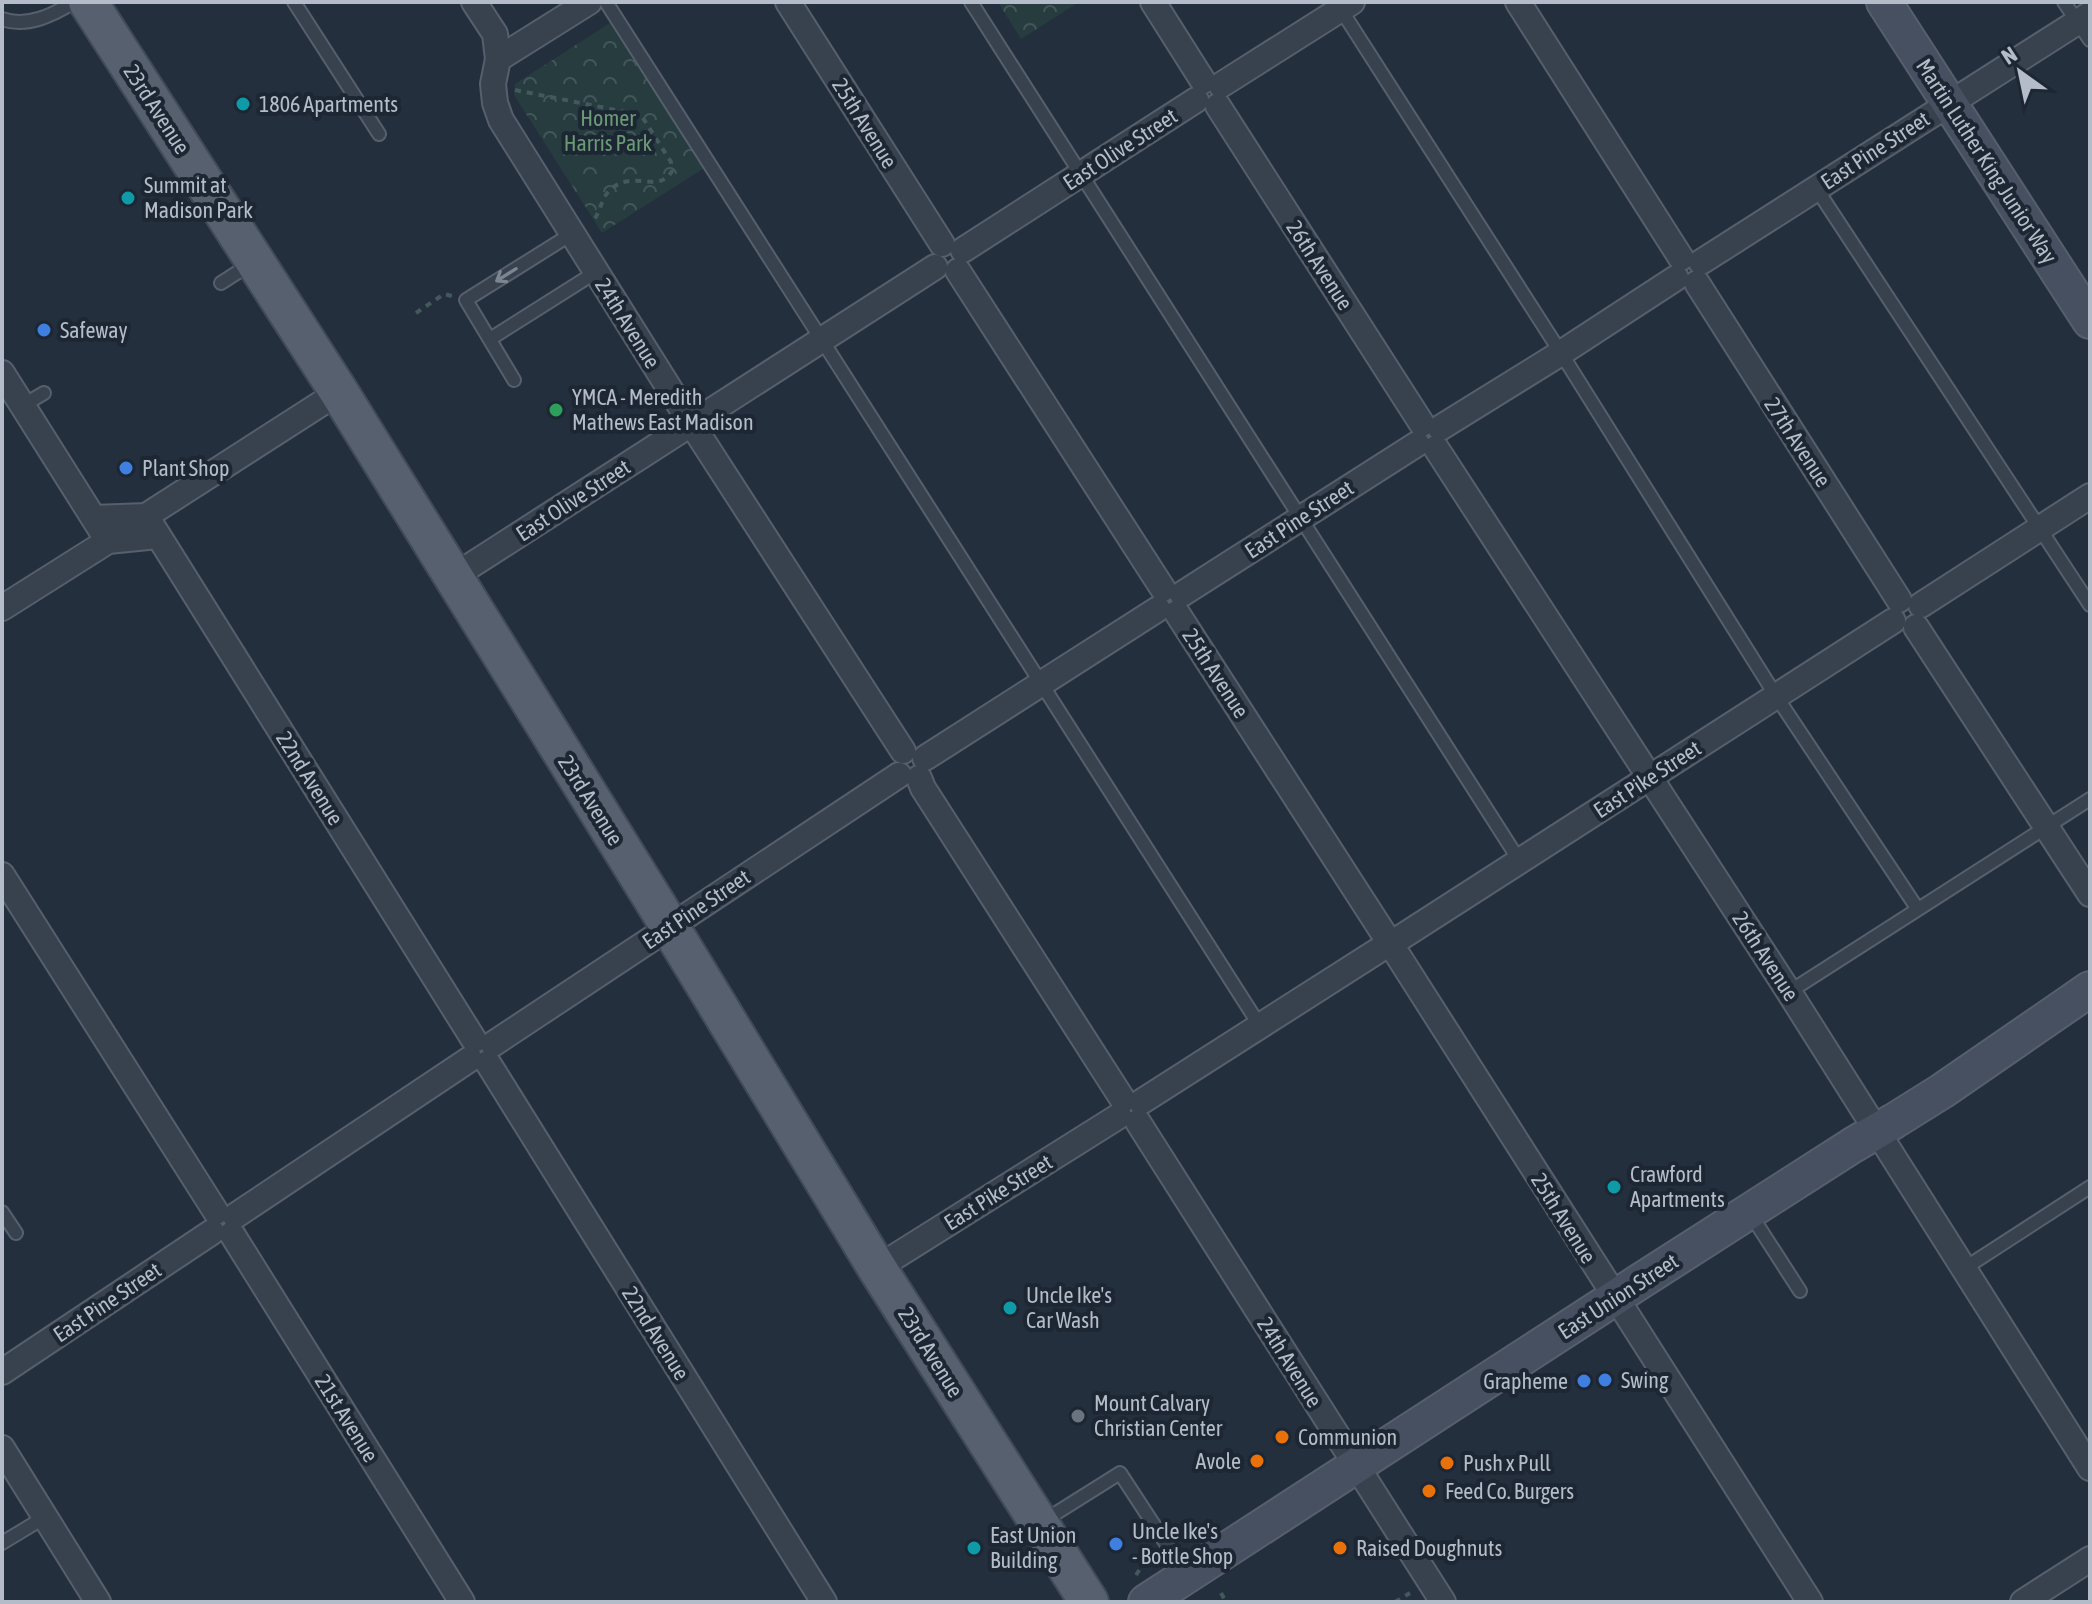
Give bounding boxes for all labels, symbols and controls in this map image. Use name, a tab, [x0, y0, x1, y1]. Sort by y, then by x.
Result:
north arrow	[1980, 32, 2060, 112]
text: N	[1997, 41, 2022, 70]
street label: Martin Luther King Junior Way	[1911, 54, 2063, 268]
street label: 23rd Avenue	[118, 59, 196, 159]
street label: 25th Avenue	[827, 73, 903, 173]
place label: 1806 Apartments	[259, 91, 398, 117]
marker: 1806 Apartments	[234, 95, 252, 113]
street label: East Olive Street	[1058, 103, 1182, 195]
park label: Homer Harris Park	[564, 105, 653, 156]
street label: East Pine Street	[1816, 105, 1934, 195]
place label: Summit at Madison Park	[144, 172, 253, 223]
marker: Summit at Madison Park	[119, 189, 137, 207]
street label: 26th Avenue	[1281, 215, 1359, 315]
one-way arrow	[496, 266, 518, 283]
street label: 24th Avenue	[590, 273, 666, 373]
place label: Safeway	[60, 317, 128, 343]
marker: Safeway	[35, 321, 53, 339]
place label: YMCA - Meredith Mathews East Madison	[572, 384, 754, 435]
street label: 27th Avenue	[1759, 392, 1837, 492]
marker: YMCA - Meredith Mathews East Madison	[547, 401, 565, 419]
street label: East Olive Street	[511, 454, 635, 546]
place label: Plant Shop	[142, 455, 230, 481]
marker: Plant Shop	[117, 459, 135, 477]
street label: East Pine Street	[1240, 474, 1358, 564]
street label: 25th Avenue	[1177, 623, 1255, 723]
street label: 22nd Avenue	[271, 726, 349, 830]
street label: East Pike Street	[1588, 735, 1706, 823]
street label: 23rd Avenue	[553, 750, 629, 850]
street label: East Pine Street	[637, 864, 755, 954]
street label: 26th Avenue	[1727, 906, 1805, 1006]
street label: East Pike Street	[939, 1148, 1057, 1236]
place label: Crawford Apartments	[1630, 1161, 1725, 1212]
street label: 25th Avenue	[1526, 1168, 1602, 1268]
marker: Crawford Apartments	[1605, 1178, 1623, 1196]
street label: East Union Street	[1553, 1248, 1683, 1344]
street label: East Pine Street	[48, 1257, 166, 1347]
street label: 22nd Avenue	[617, 1281, 695, 1385]
place label: Uncle Ike's Car Wash	[1026, 1282, 1112, 1333]
marker: Uncle Ike's Car Wash	[1001, 1299, 1019, 1317]
street label: 23rd Avenue	[893, 1302, 969, 1402]
street label: 24th Avenue	[1252, 1312, 1328, 1412]
place label: Swing	[1621, 1367, 1669, 1393]
place label: Grapheme	[1483, 1368, 1568, 1394]
street label: 21st Avenue	[310, 1369, 384, 1467]
marker: Swing	[1596, 1371, 1614, 1389]
marker: Grapheme	[1575, 1372, 1593, 1390]
place label: Mount Calvary Christian Center	[1094, 1390, 1223, 1441]
marker: Mount Calvary Christian Center	[1069, 1407, 1087, 1425]
place label: Communion	[1298, 1424, 1397, 1450]
marker: Communion	[1273, 1428, 1291, 1446]
place label: Avole	[1195, 1448, 1241, 1474]
place label: Push x Pull	[1463, 1450, 1551, 1476]
marker: Avole	[1248, 1452, 1266, 1470]
marker: Push x Pull	[1438, 1454, 1456, 1472]
place label: Feed Co. Burgers	[1445, 1478, 1574, 1504]
marker: Feed Co. Burgers	[1420, 1482, 1438, 1500]
place label: Uncle Ike's - Bottle Shop	[1132, 1518, 1233, 1569]
place label: East Union Building	[990, 1522, 1076, 1573]
marker: Uncle Ike's - Bottle Shop	[1107, 1535, 1125, 1553]
place label: Raised Doughnuts	[1356, 1535, 1502, 1561]
marker: East Union Building	[965, 1539, 983, 1557]
marker: Raised Doughnuts	[1331, 1539, 1349, 1557]

